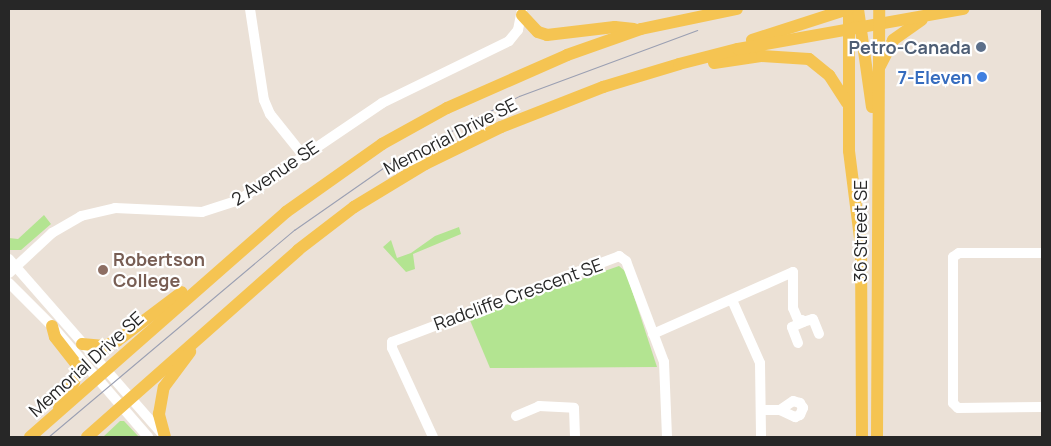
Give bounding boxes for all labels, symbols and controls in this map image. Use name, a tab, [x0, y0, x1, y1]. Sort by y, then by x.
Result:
place label: Petro-Canada	[849, 36, 971, 58]
marker: Petro-Canada	[975, 41, 987, 53]
place label: 7-Eleven	[897, 66, 972, 88]
marker: 7-Eleven	[976, 71, 988, 83]
street label: Memorial Drive SE	[380, 93, 520, 179]
street label: 2 Avenue SE	[227, 136, 323, 210]
street label: 36 Street SE	[849, 180, 871, 282]
place label: Robertson College	[113, 249, 205, 292]
street label: Radcliffe Crescent SE	[431, 253, 605, 335]
marker: Robertson College	[97, 264, 109, 276]
street label: Memorial Drive SE	[24, 307, 148, 421]

